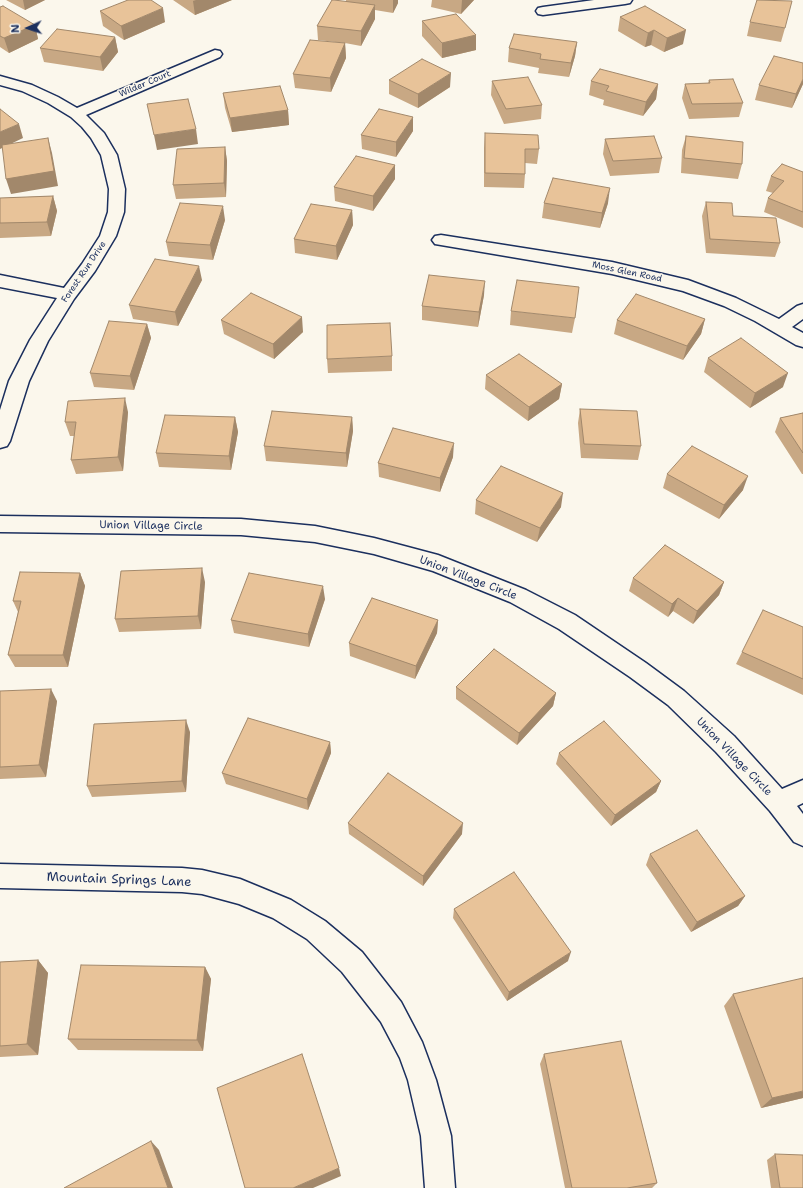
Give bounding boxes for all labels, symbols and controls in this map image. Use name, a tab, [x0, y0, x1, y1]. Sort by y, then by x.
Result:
north arrow	[8, 8, 48, 48]
text: N	[8, 24, 23, 33]
street label: Wilder Court	[117, 68, 173, 100]
street label: Forest Run Drive	[59, 239, 109, 305]
street label: Moss Glen Road	[591, 259, 663, 285]
street label: Union Village Circle	[99, 518, 203, 534]
street label: Union Village Circle	[417, 553, 519, 603]
street label: Union Village Circle	[693, 715, 775, 799]
street label: Mountain Springs Lane	[46, 870, 192, 890]

